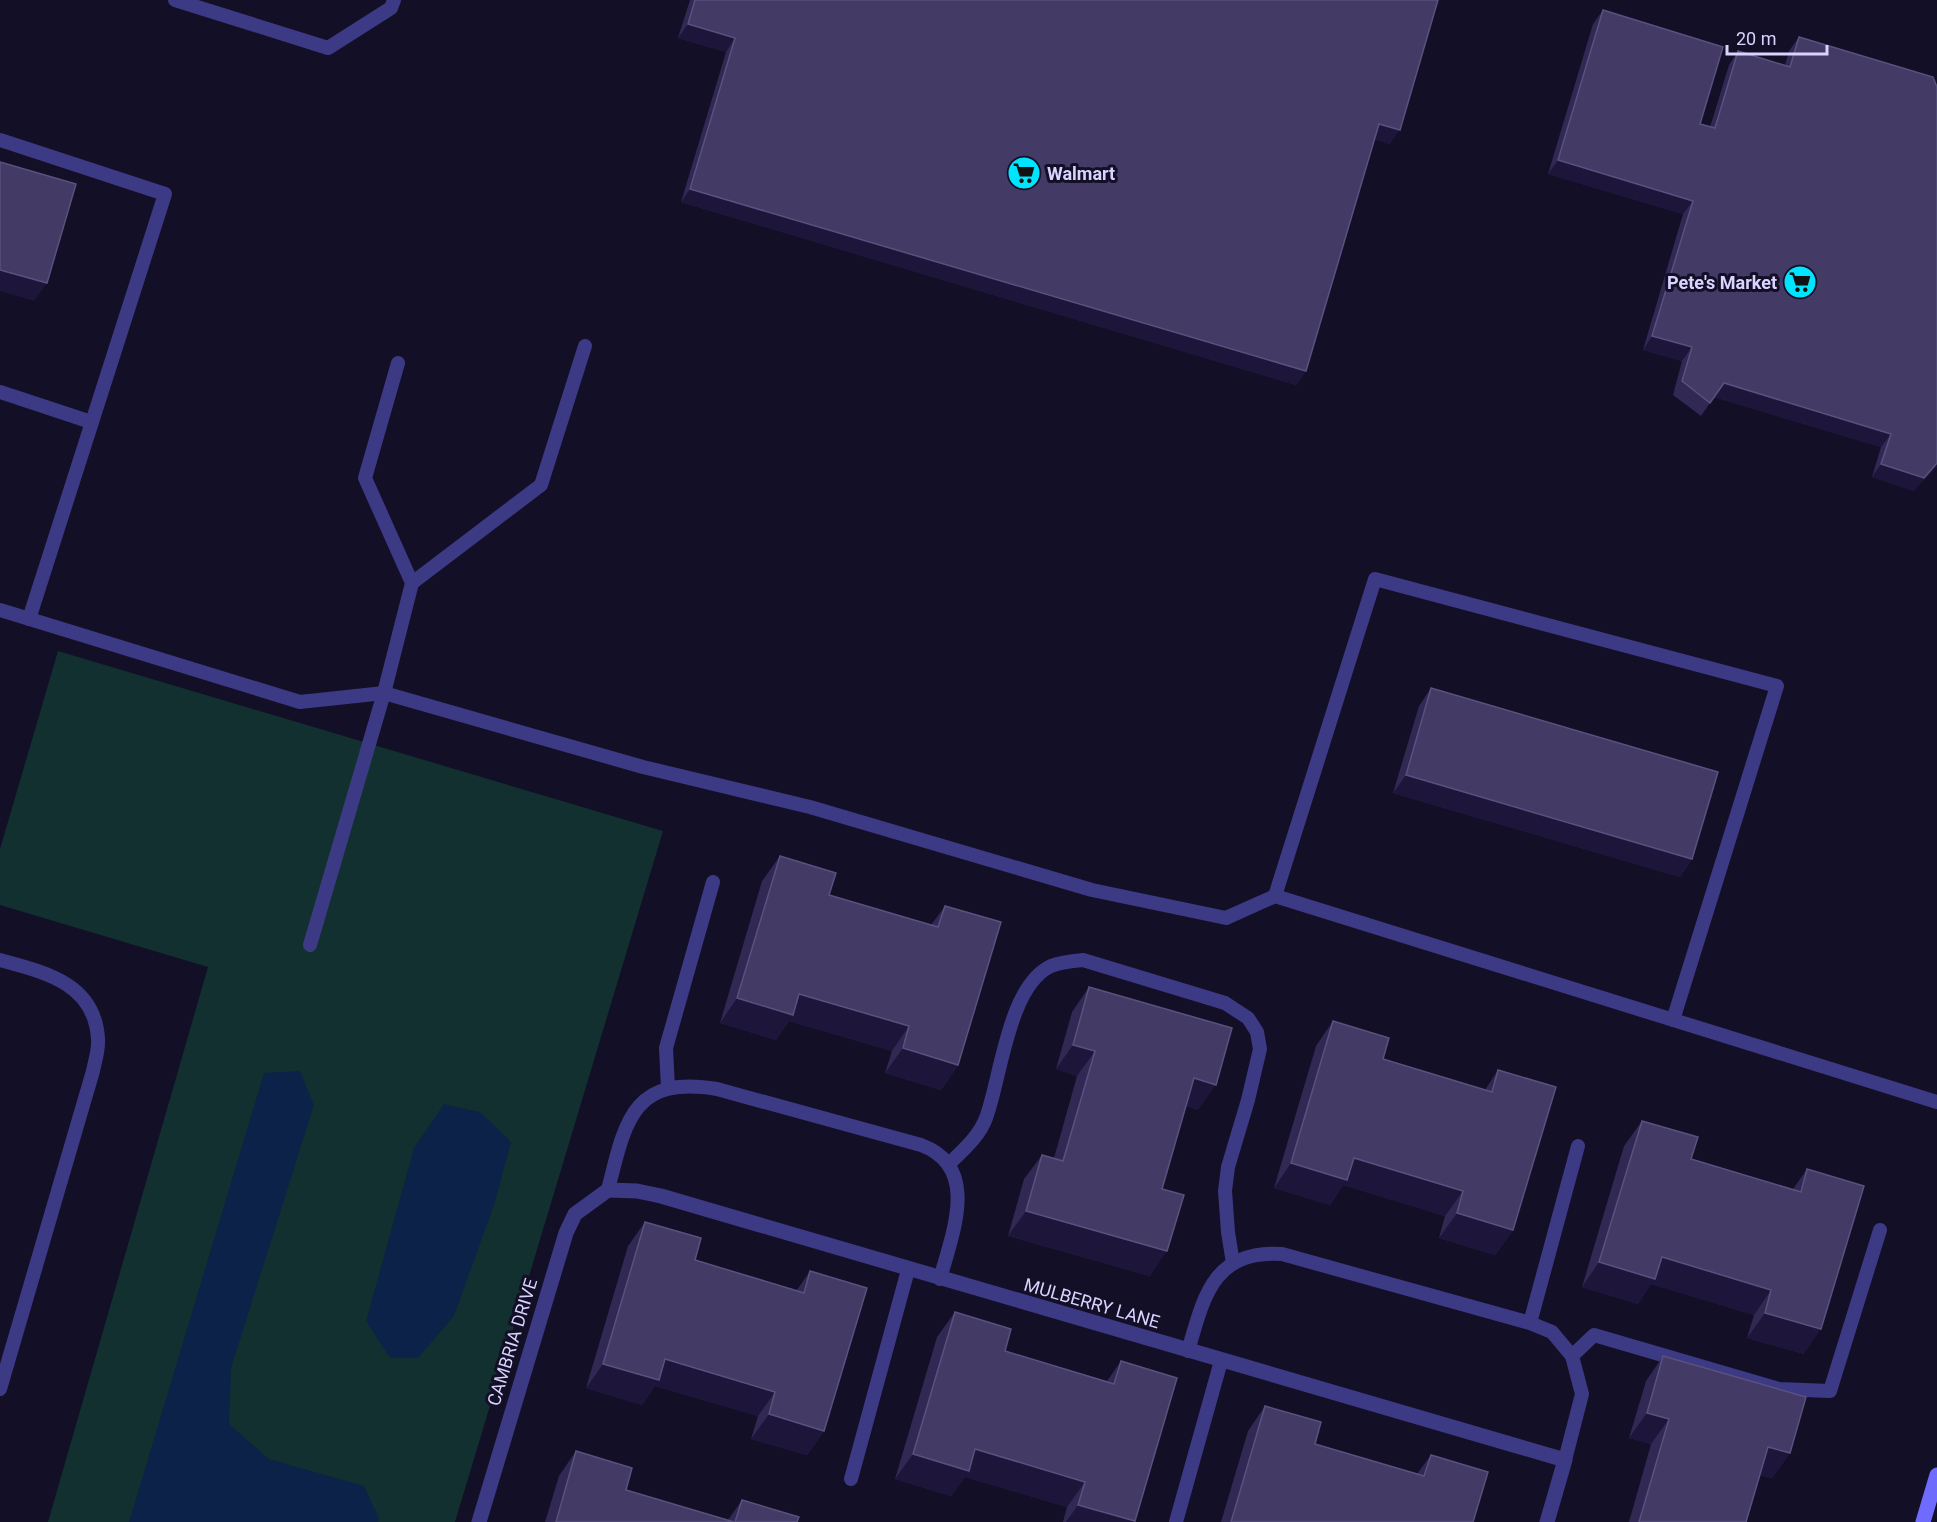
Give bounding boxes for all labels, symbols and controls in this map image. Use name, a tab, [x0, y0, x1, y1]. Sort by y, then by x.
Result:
scale bar	[1727, 18, 1828, 56]
text: 20 m	[1736, 28, 1776, 49]
supermarket icon: Walmart	[1006, 155, 1042, 191]
place label: Walmart	[1047, 163, 1115, 184]
supermarket icon: Pete's Market	[1782, 264, 1818, 300]
place label: Pete's Market	[1667, 272, 1777, 293]
street label: MULBERRY LANE	[1022, 1274, 1162, 1332]
street label: CAMBRIA DRIVE	[483, 1276, 541, 1408]

